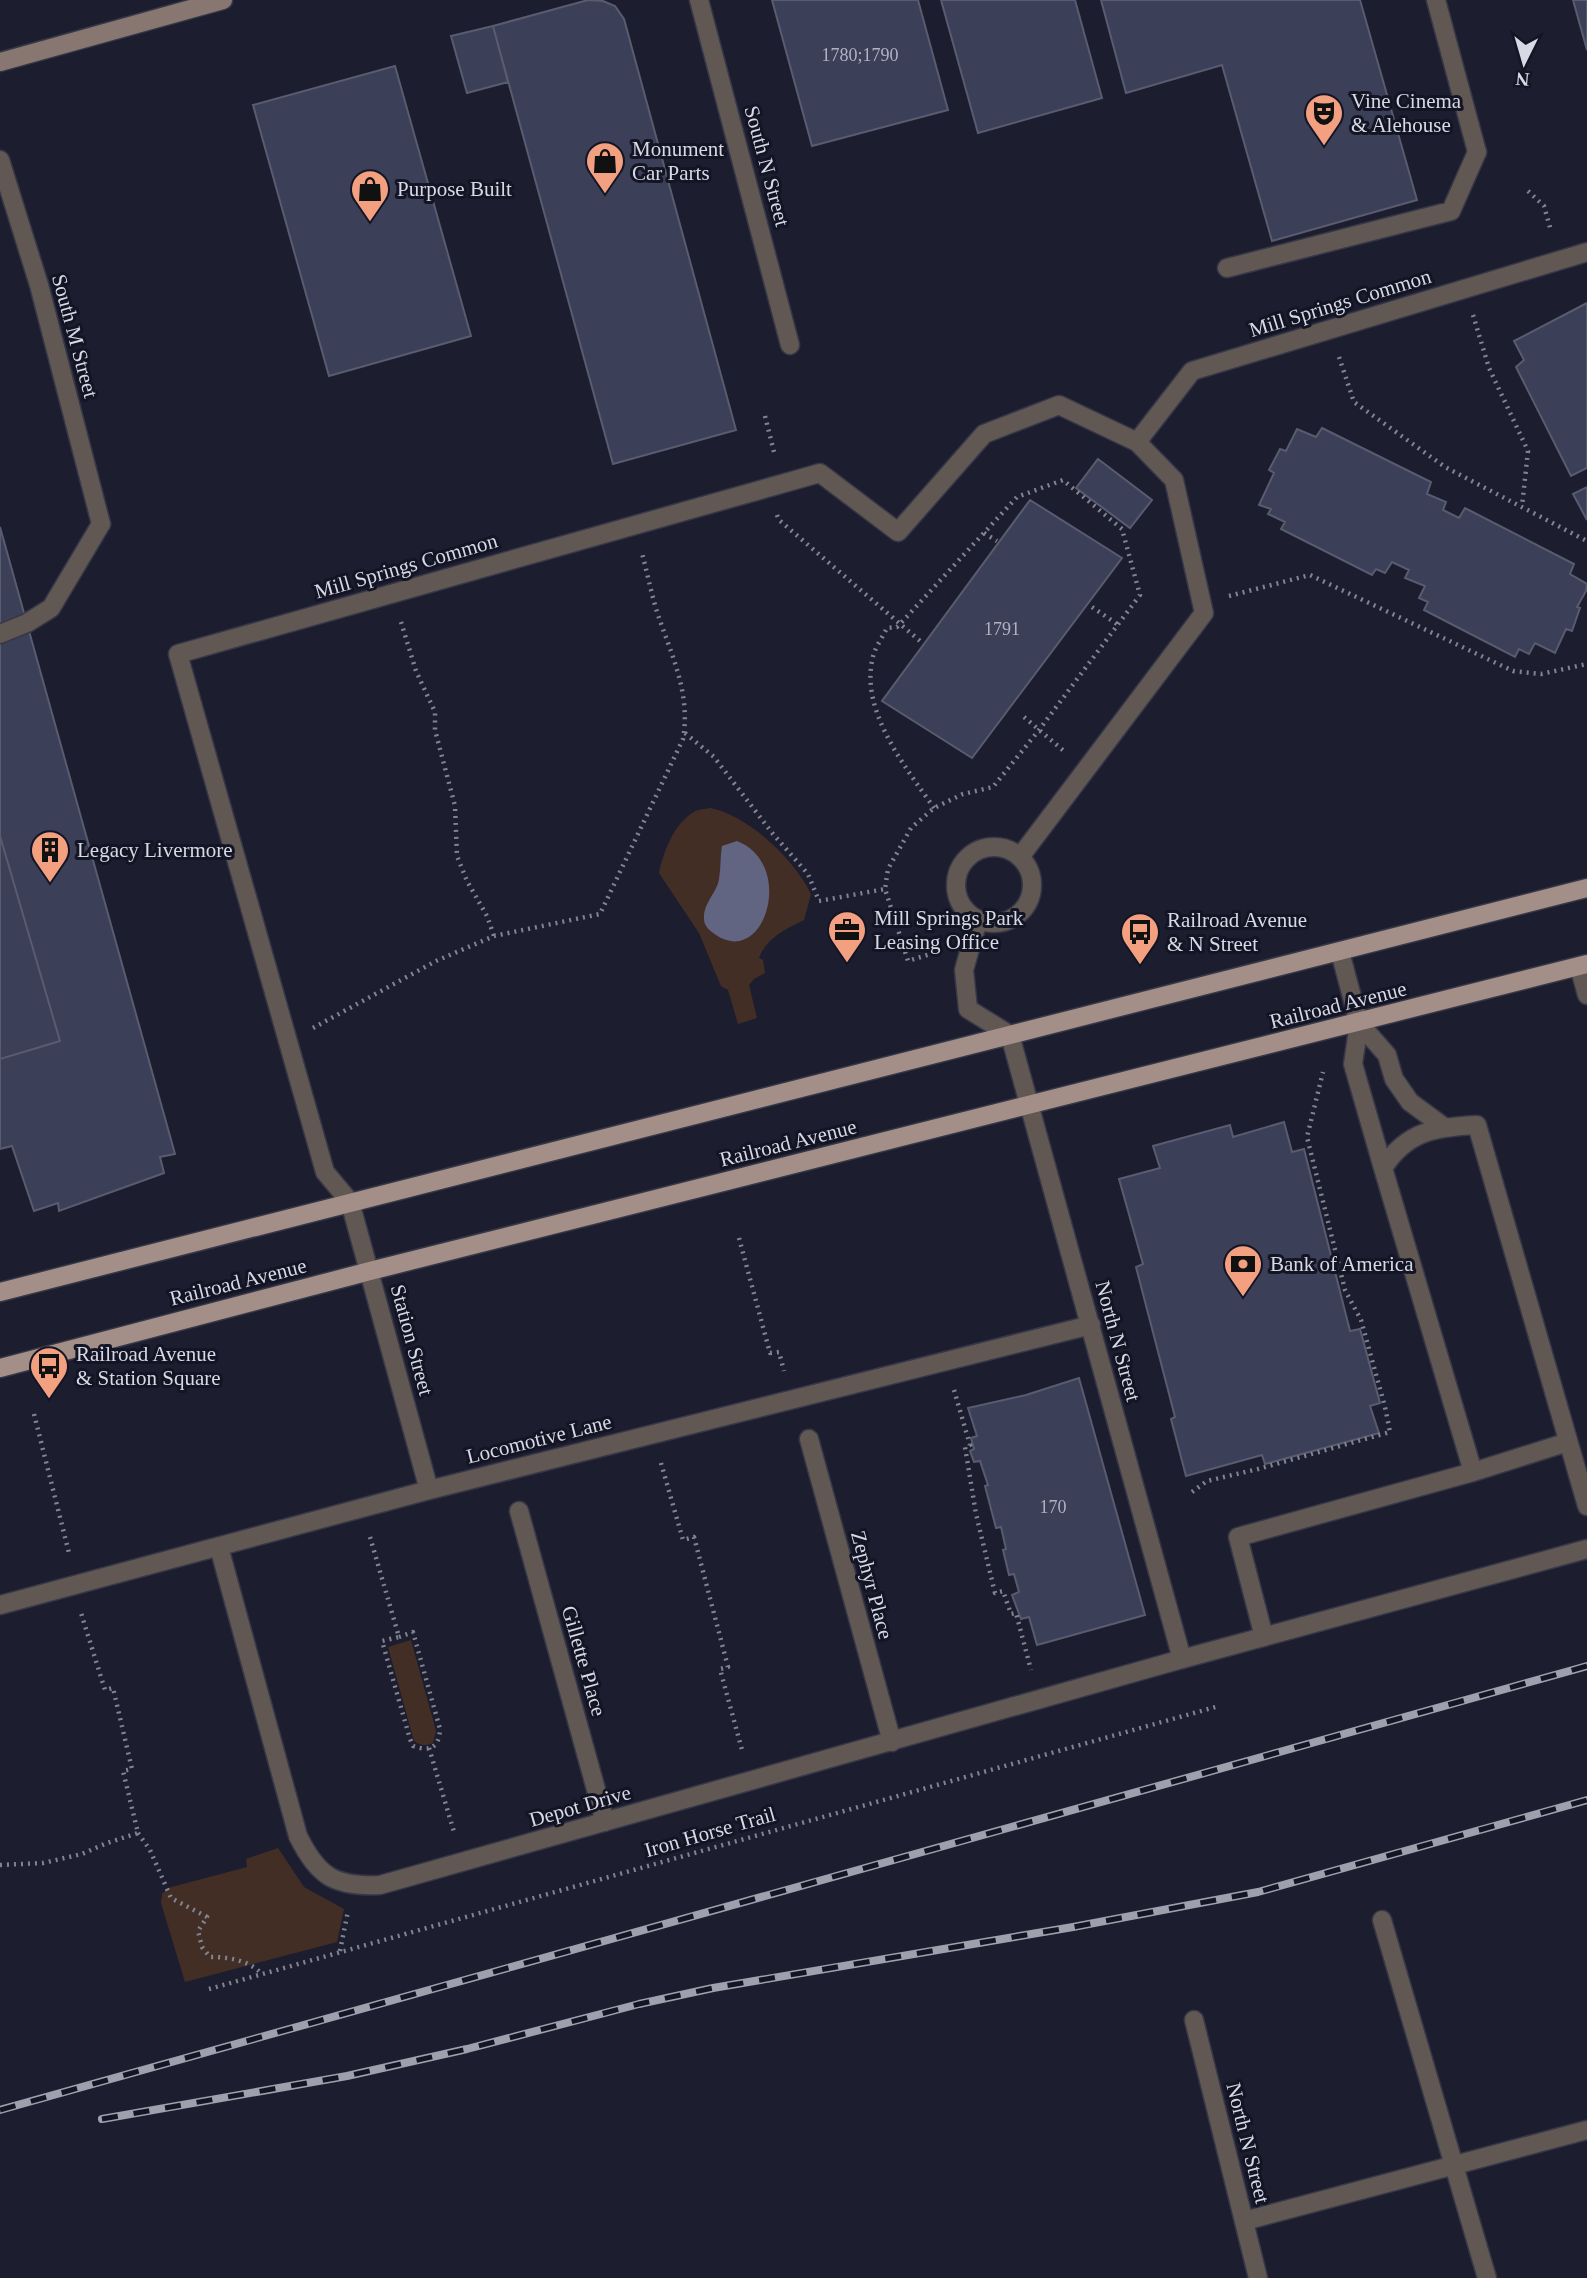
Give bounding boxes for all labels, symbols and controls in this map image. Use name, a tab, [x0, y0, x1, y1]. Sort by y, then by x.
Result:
north arrow	[1489, 28, 1559, 98]
house number: 1780;1790	[821, 45, 899, 65]
text: N	[1515, 68, 1530, 90]
place label: Vine Cinema & Alehouse	[1351, 89, 1462, 137]
theatre icon: Vine Cinema & Alehouse	[1303, 92, 1345, 147]
street label: South N Street	[739, 103, 795, 229]
place label: Monument Car Parts	[632, 137, 724, 185]
shop icon: Monument Car Parts	[584, 140, 626, 195]
shop icon: Purpose Built	[349, 168, 391, 223]
place label: Purpose Built	[397, 177, 512, 201]
street label: Mill Springs Common	[1246, 264, 1434, 342]
street label: South M Street	[47, 271, 103, 401]
street label: Mill Springs Common	[312, 528, 501, 604]
house number: 1791	[984, 619, 1020, 639]
building icon: Legacy Livermore	[29, 829, 71, 884]
place label: Legacy Livermore	[77, 838, 233, 862]
place label: Mill Springs Park Leasing Office	[874, 906, 1024, 954]
place label: Railroad Avenue & N Street	[1167, 908, 1307, 956]
office icon: Mill Springs Park Leasing Office	[826, 909, 868, 964]
bus stop icon: Railroad Avenue & N Street	[1119, 911, 1161, 966]
street label: Railroad Avenue	[1267, 976, 1409, 1034]
street label: Railroad Avenue	[717, 1114, 859, 1172]
bank icon: Bank of America	[1222, 1243, 1264, 1298]
place label: Bank of America	[1270, 1252, 1414, 1276]
street label: Railroad Avenue	[167, 1253, 309, 1311]
street label: North N Street	[1090, 1278, 1146, 1404]
street label: Station Street	[386, 1282, 438, 1398]
place label: Railroad Avenue & Station Square	[76, 1342, 221, 1390]
bus stop icon: Railroad Avenue & Station Square	[28, 1345, 70, 1400]
street label: Locomotive Lane	[464, 1409, 614, 1469]
house number: 170	[1040, 1497, 1067, 1517]
street label: Zephyr Place	[846, 1528, 898, 1642]
street label: Gillette Place	[557, 1603, 611, 1719]
street label: Depot Drive	[527, 1780, 633, 1832]
street label: Iron Horse Trail	[642, 1802, 779, 1862]
street label: North N Street	[1221, 2080, 1275, 2206]

